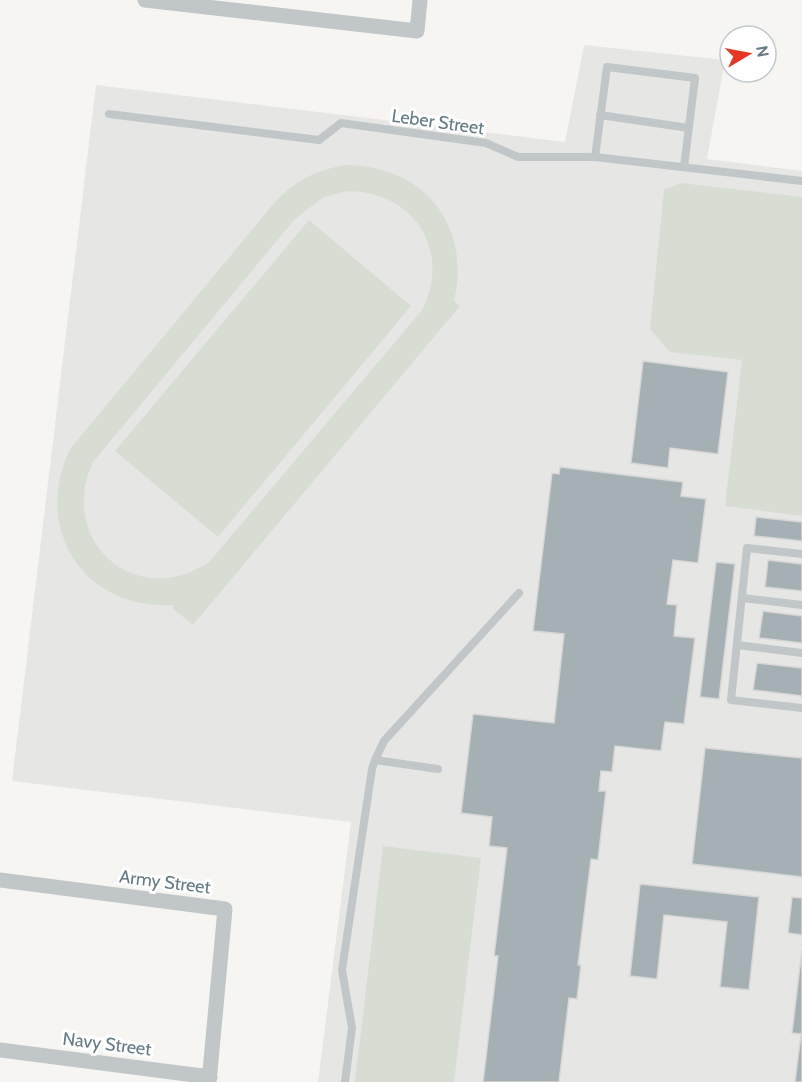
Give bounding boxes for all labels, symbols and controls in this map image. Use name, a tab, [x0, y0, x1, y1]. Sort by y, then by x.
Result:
north arrow	[718, 24, 778, 84]
text: N	[752, 44, 773, 59]
street label: Leber Street	[390, 105, 486, 139]
street label: Army Street	[118, 865, 212, 899]
street label: Navy Street	[61, 1028, 153, 1060]

